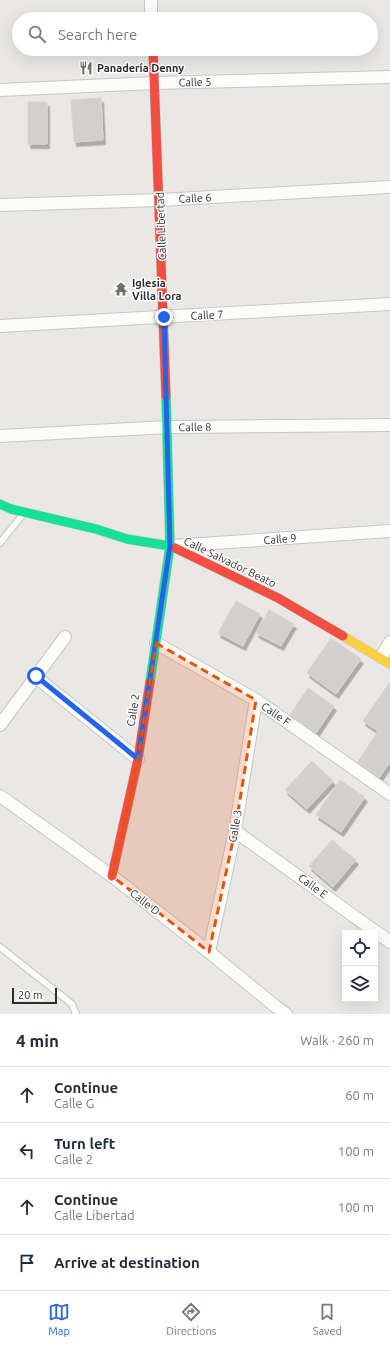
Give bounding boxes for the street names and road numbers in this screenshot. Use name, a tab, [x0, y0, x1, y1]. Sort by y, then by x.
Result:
street label: Calle 5	[178, 75, 212, 89]
street label: Calle 6	[178, 191, 212, 205]
street label: Calle Libertad	[154, 192, 168, 260]
street label: Calle 7	[190, 308, 224, 322]
street label: Calle 8	[178, 421, 212, 433]
street label: Calle 9	[263, 532, 297, 546]
street label: Calle Salvador Beato	[182, 534, 278, 590]
street label: Calle 2	[124, 693, 142, 727]
street label: Calle F	[259, 700, 293, 728]
street label: Calle 3	[226, 809, 244, 843]
street label: Calle E	[296, 871, 330, 901]
street label: Calle D	[128, 887, 162, 918]

